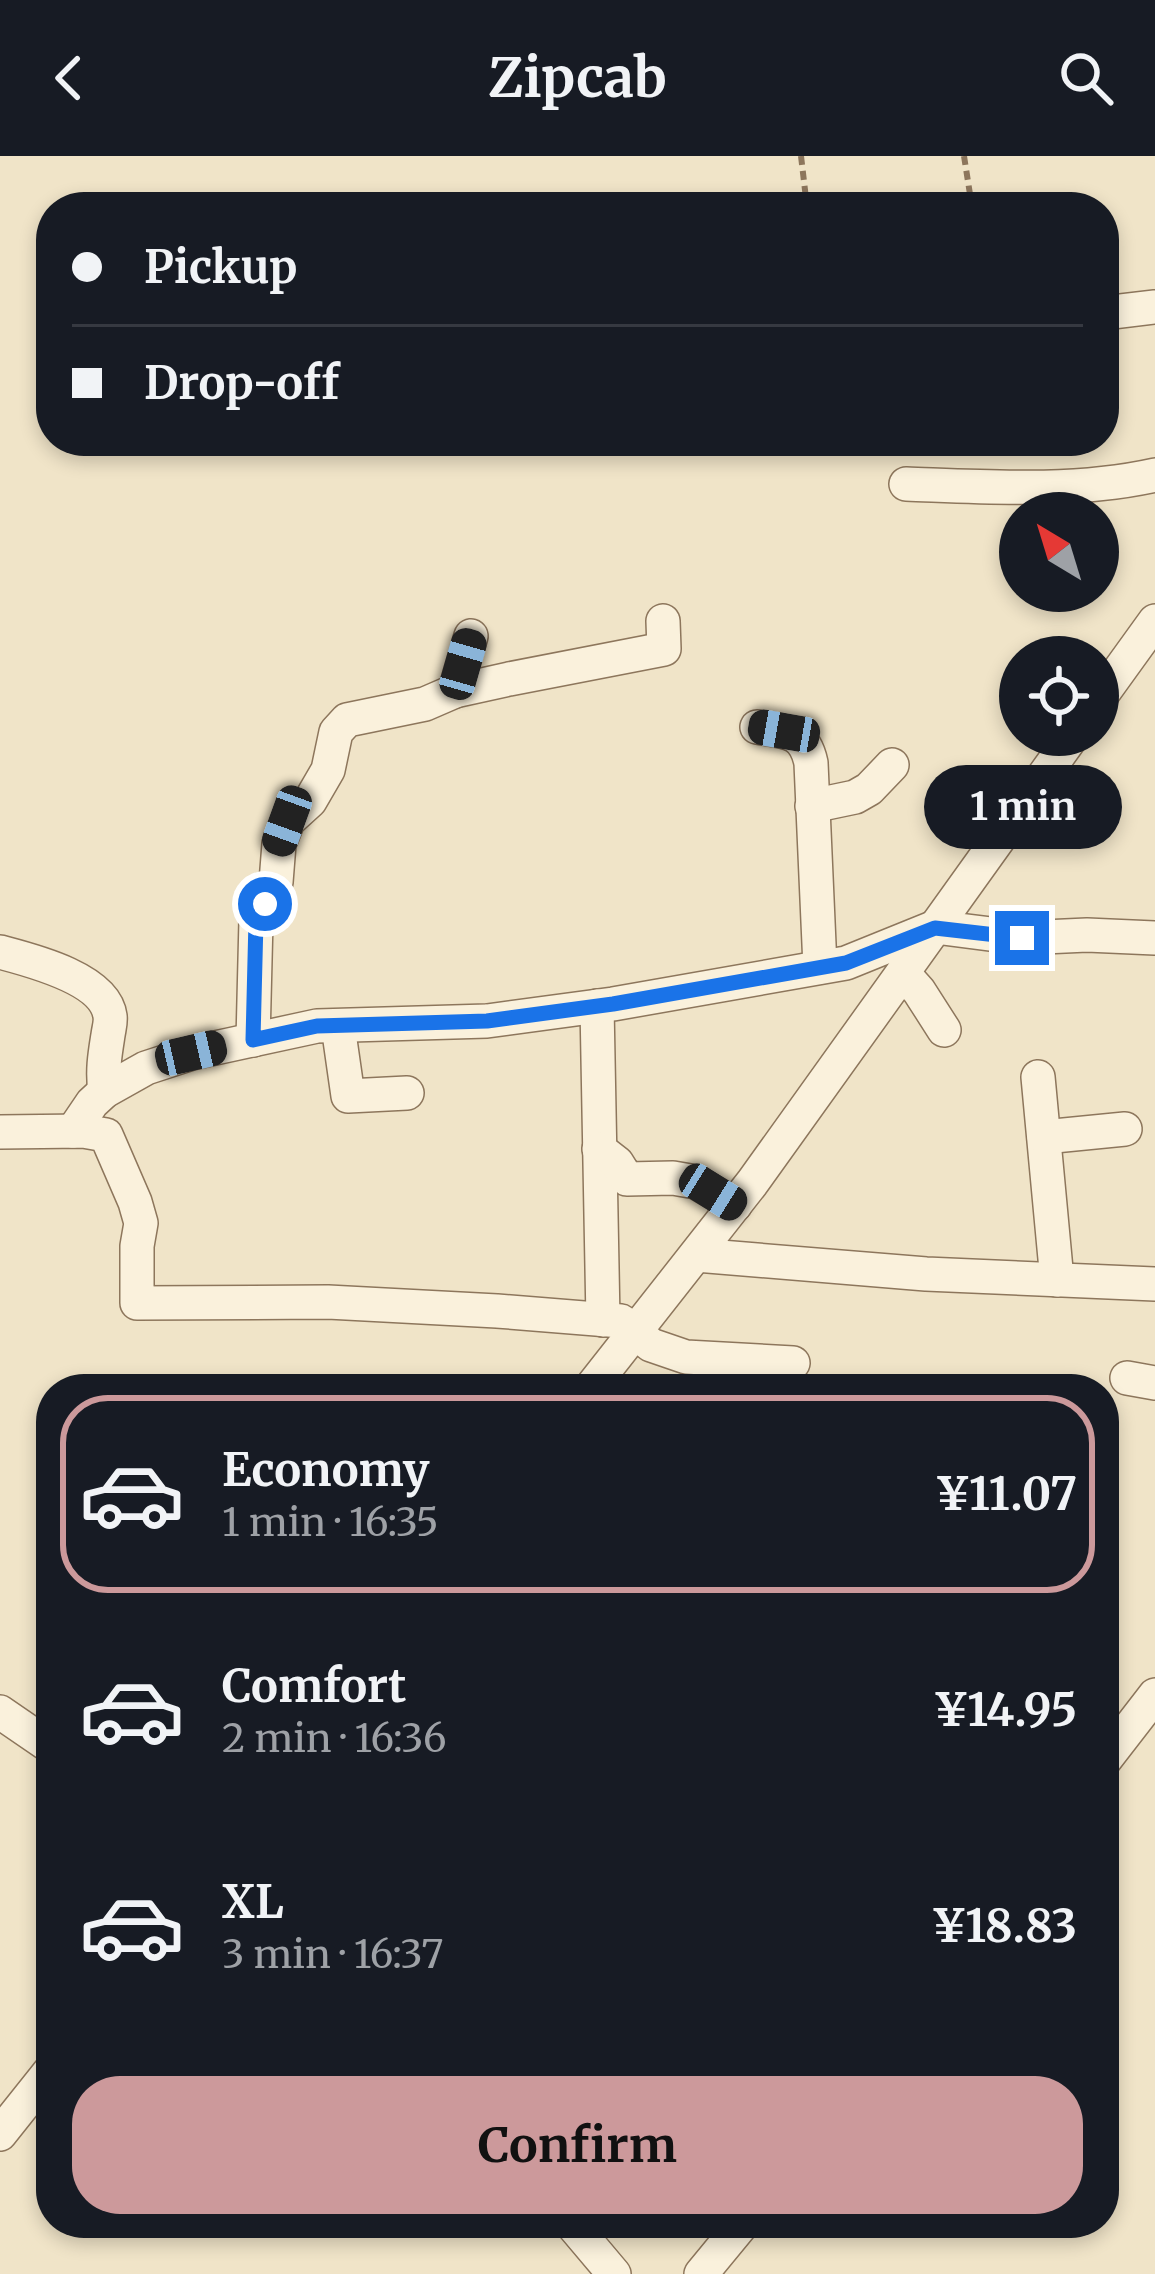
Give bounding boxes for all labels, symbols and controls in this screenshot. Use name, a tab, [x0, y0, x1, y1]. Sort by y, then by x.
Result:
text: Zipcab	[488, 44, 667, 112]
icon: back	[36, 45, 102, 111]
icon: search	[1053, 45, 1119, 111]
text: Pickup	[144, 239, 298, 295]
text: Drop-off	[144, 355, 339, 411]
north arrow	[999, 492, 1119, 612]
map controls	[999, 492, 1119, 756]
car	[436, 624, 490, 704]
button: locate	[999, 636, 1119, 756]
car	[745, 707, 823, 755]
callout: 1 min	[923, 764, 1121, 848]
car	[258, 781, 316, 861]
text: 1 min	[970, 782, 1076, 831]
route start	[238, 877, 292, 931]
route end	[995, 911, 1049, 965]
car	[152, 1027, 230, 1079]
car	[673, 1158, 753, 1226]
icon: car	[78, 1440, 186, 1548]
text: Economy	[222, 1442, 430, 1498]
text: ¥11.07	[935, 1466, 1077, 1522]
text: 1 min · 16:35	[222, 1498, 439, 1547]
icon: car	[78, 1656, 186, 1764]
text: Comfort	[222, 1658, 406, 1714]
text: ¥14.95	[933, 1682, 1077, 1738]
text: 2 min · 16:36	[222, 1714, 447, 1763]
icon: car	[78, 1872, 186, 1980]
text: XL	[222, 1874, 284, 1930]
text: ¥18.83	[931, 1898, 1077, 1954]
text: 3 min · 16:37	[222, 1930, 443, 1979]
button: Confirm	[72, 2076, 1083, 2214]

